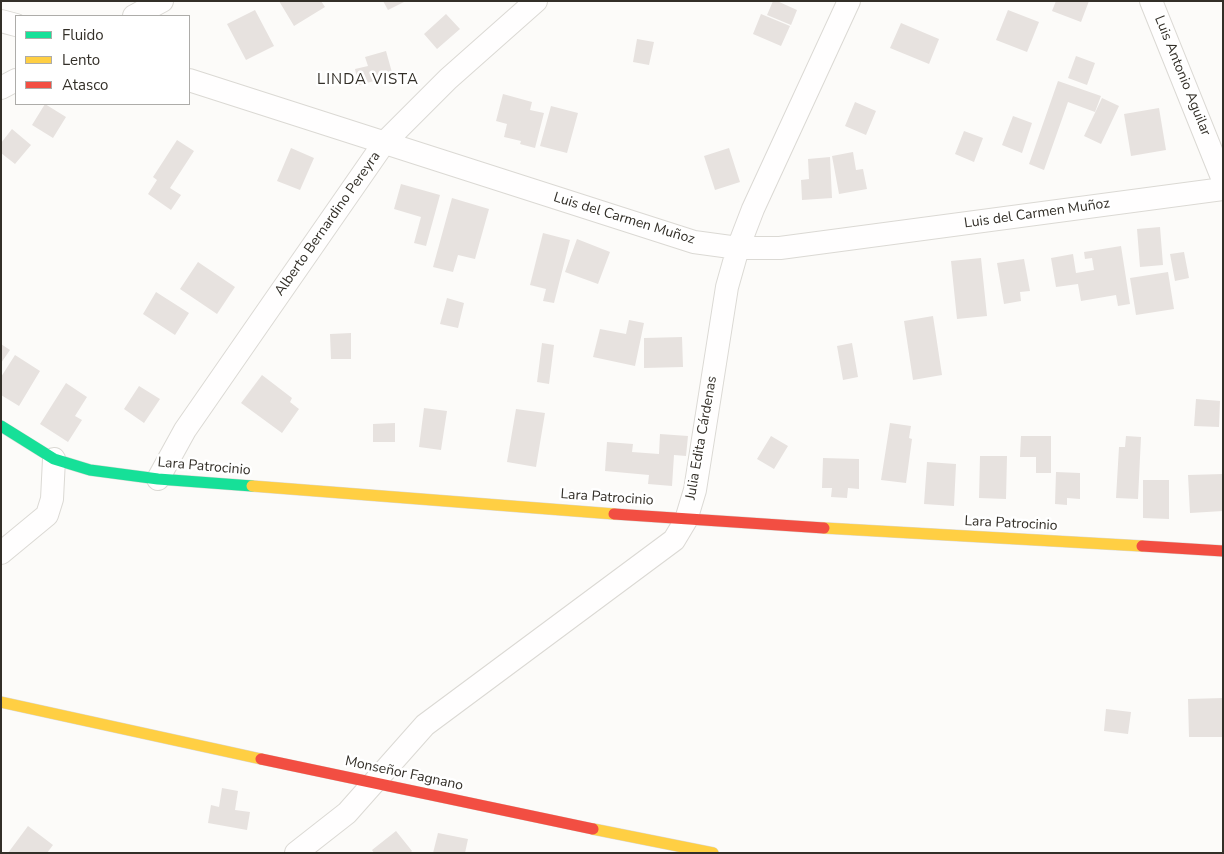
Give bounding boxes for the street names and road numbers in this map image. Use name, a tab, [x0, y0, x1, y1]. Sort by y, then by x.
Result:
street label: Luis Antonio Aguilar	[1150, 13, 1214, 139]
street label: Alberto Bernardino Pereyra	[272, 149, 384, 299]
street label: Luis del Carmen Muñoz	[551, 190, 697, 248]
street label: Luis del Carmen Muñoz	[963, 195, 1111, 233]
street label: Julia Edita Cárdenas	[683, 375, 721, 501]
street label: Lara Patrocinio	[157, 455, 251, 479]
street label: Lara Patrocinio	[560, 486, 654, 510]
street label: Lara Patrocinio	[964, 513, 1058, 535]
street label: Monseñor Fagnano	[343, 753, 465, 795]

